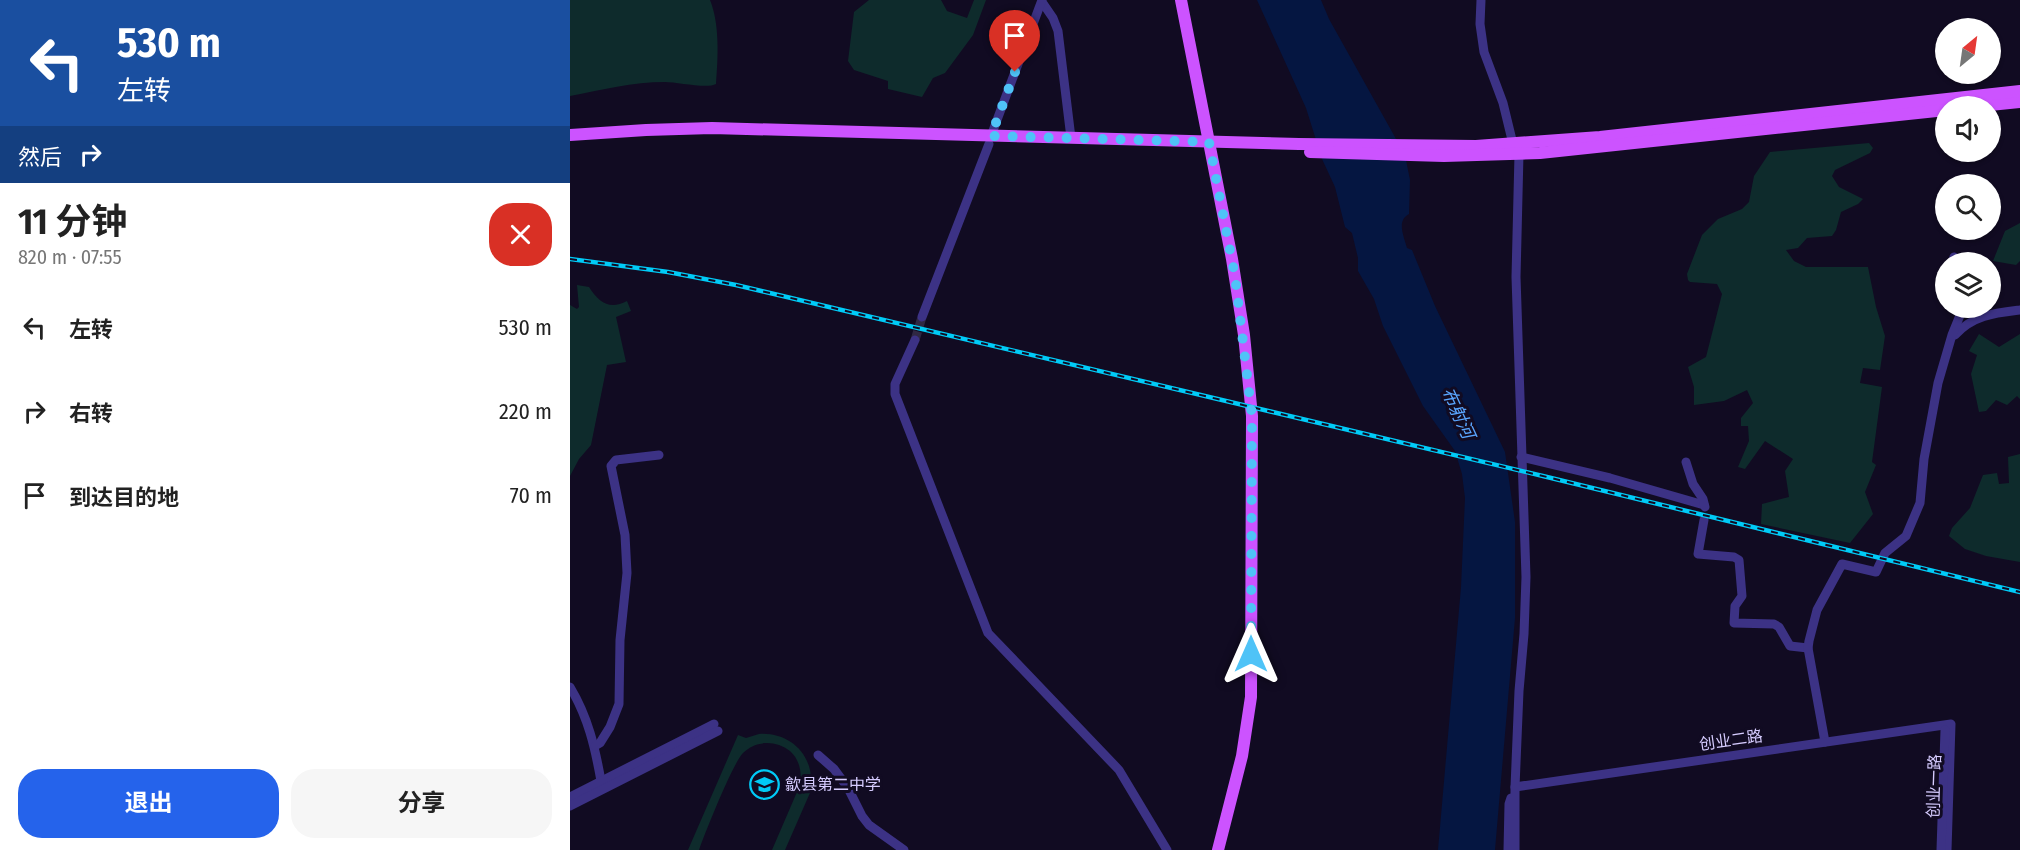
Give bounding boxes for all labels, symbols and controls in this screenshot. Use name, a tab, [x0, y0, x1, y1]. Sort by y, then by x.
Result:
pin	[989, 10, 1040, 72]
text: 530 m	[117, 18, 221, 68]
north arrow	[1935, 18, 2001, 84]
map controls	[1935, 18, 2001, 318]
icon: arrive	[998, 19, 1031, 52]
icon: left	[18, 24, 96, 102]
text: 左转	[117, 75, 171, 107]
button: sound	[1935, 96, 2001, 162]
icon: right	[74, 138, 107, 171]
text: 然后	[18, 144, 62, 171]
button: search	[1935, 174, 2001, 240]
text: 11 分钟	[18, 200, 127, 244]
button: close	[489, 203, 552, 266]
text: 820 m · 07:55	[18, 245, 122, 269]
button: layers	[1935, 252, 2001, 318]
icon: left	[18, 311, 51, 344]
text: 530 m	[499, 314, 552, 341]
text: 左转	[69, 316, 113, 343]
water label: 布射河	[1437, 384, 1481, 445]
icon: right	[18, 395, 51, 428]
text: 220 m	[499, 398, 552, 425]
text: 右转	[69, 400, 113, 427]
icon: arrive	[18, 479, 51, 512]
text: 70 m	[510, 482, 552, 509]
text: 到达目的地	[69, 484, 179, 511]
position arrow	[1219, 622, 1283, 686]
street label: 创业二路	[1698, 726, 1764, 754]
street label: 创业一路	[1923, 754, 1945, 818]
school or university icon: 歙县第二中学	[748, 768, 780, 800]
button: 退出	[18, 769, 279, 838]
button: 分享	[291, 769, 552, 838]
place label: 歙县第二中学	[785, 775, 881, 794]

